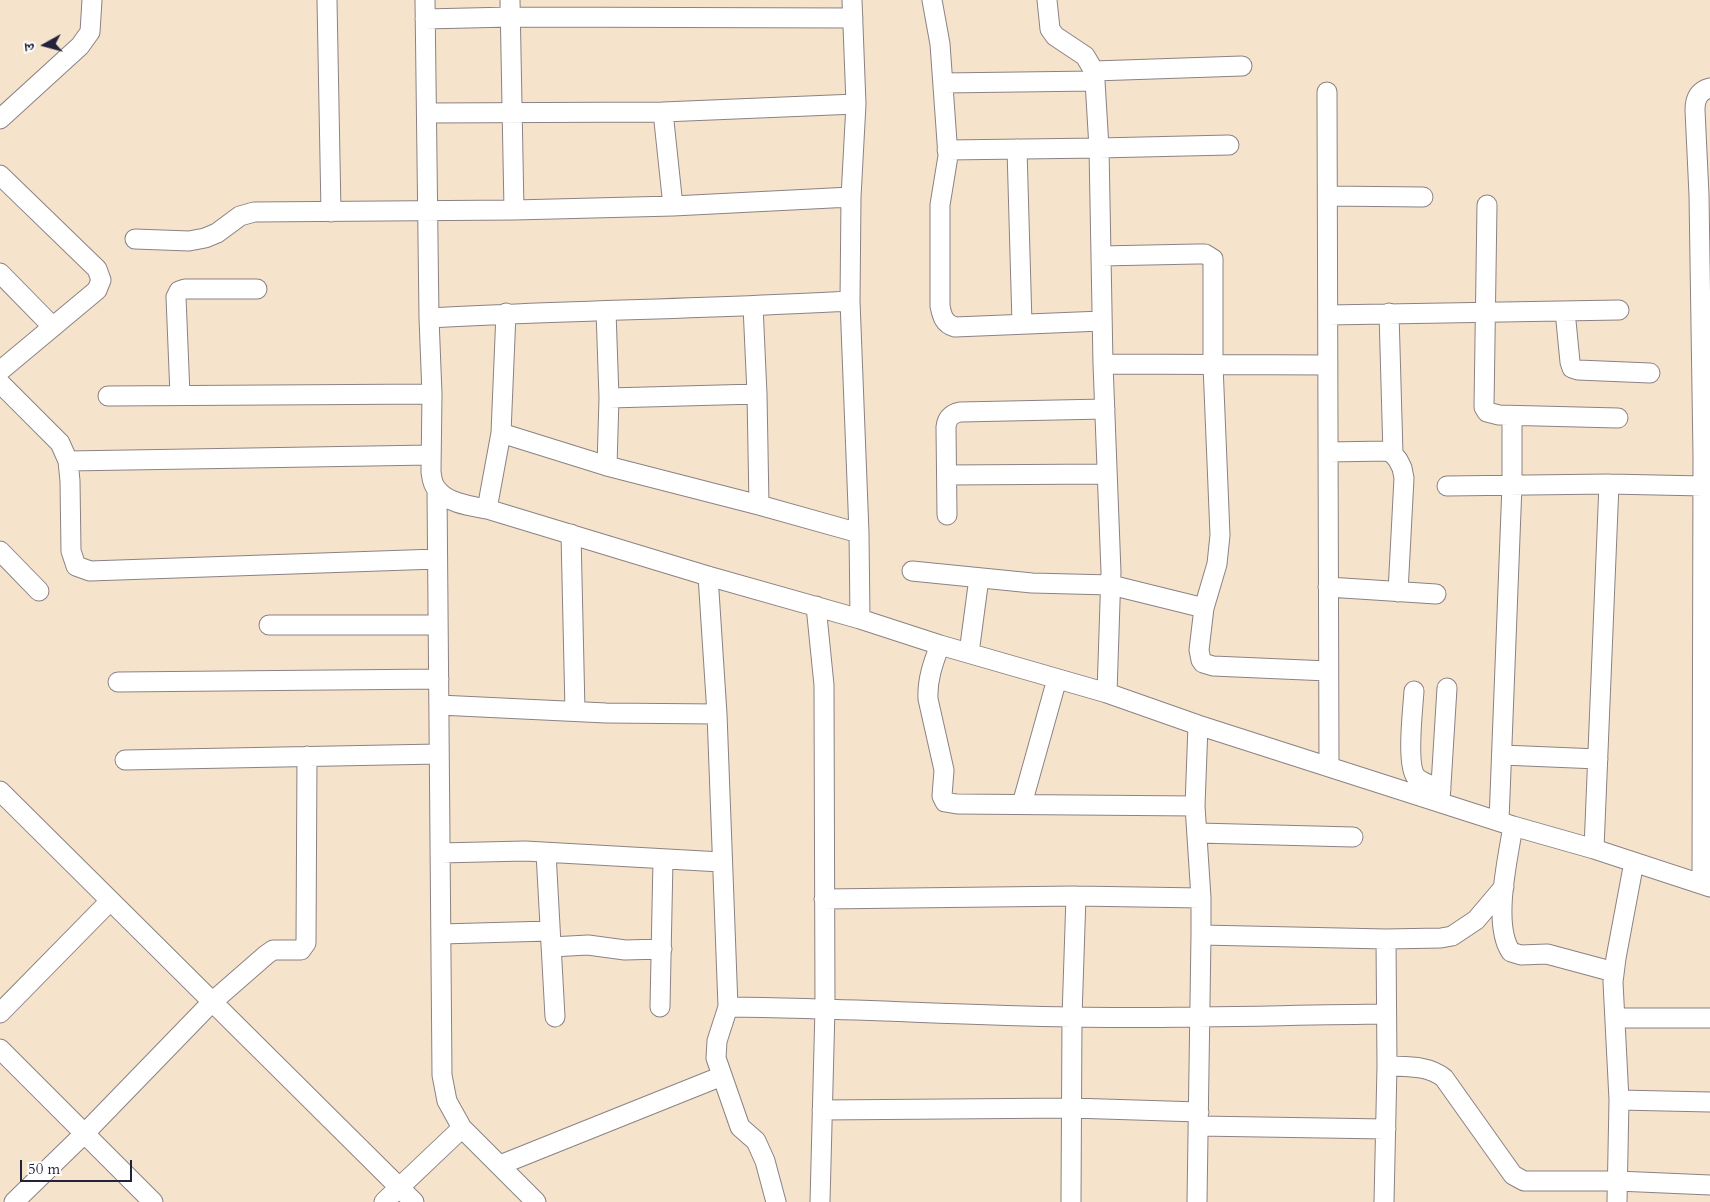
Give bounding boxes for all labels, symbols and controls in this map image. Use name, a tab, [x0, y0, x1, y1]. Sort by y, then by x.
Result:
north arrow	[20, 20, 70, 70]
text: उ	[20, 42, 39, 52]
scale bar	[22, 1150, 135, 1182]
text: 50 m	[28, 1159, 60, 1179]

